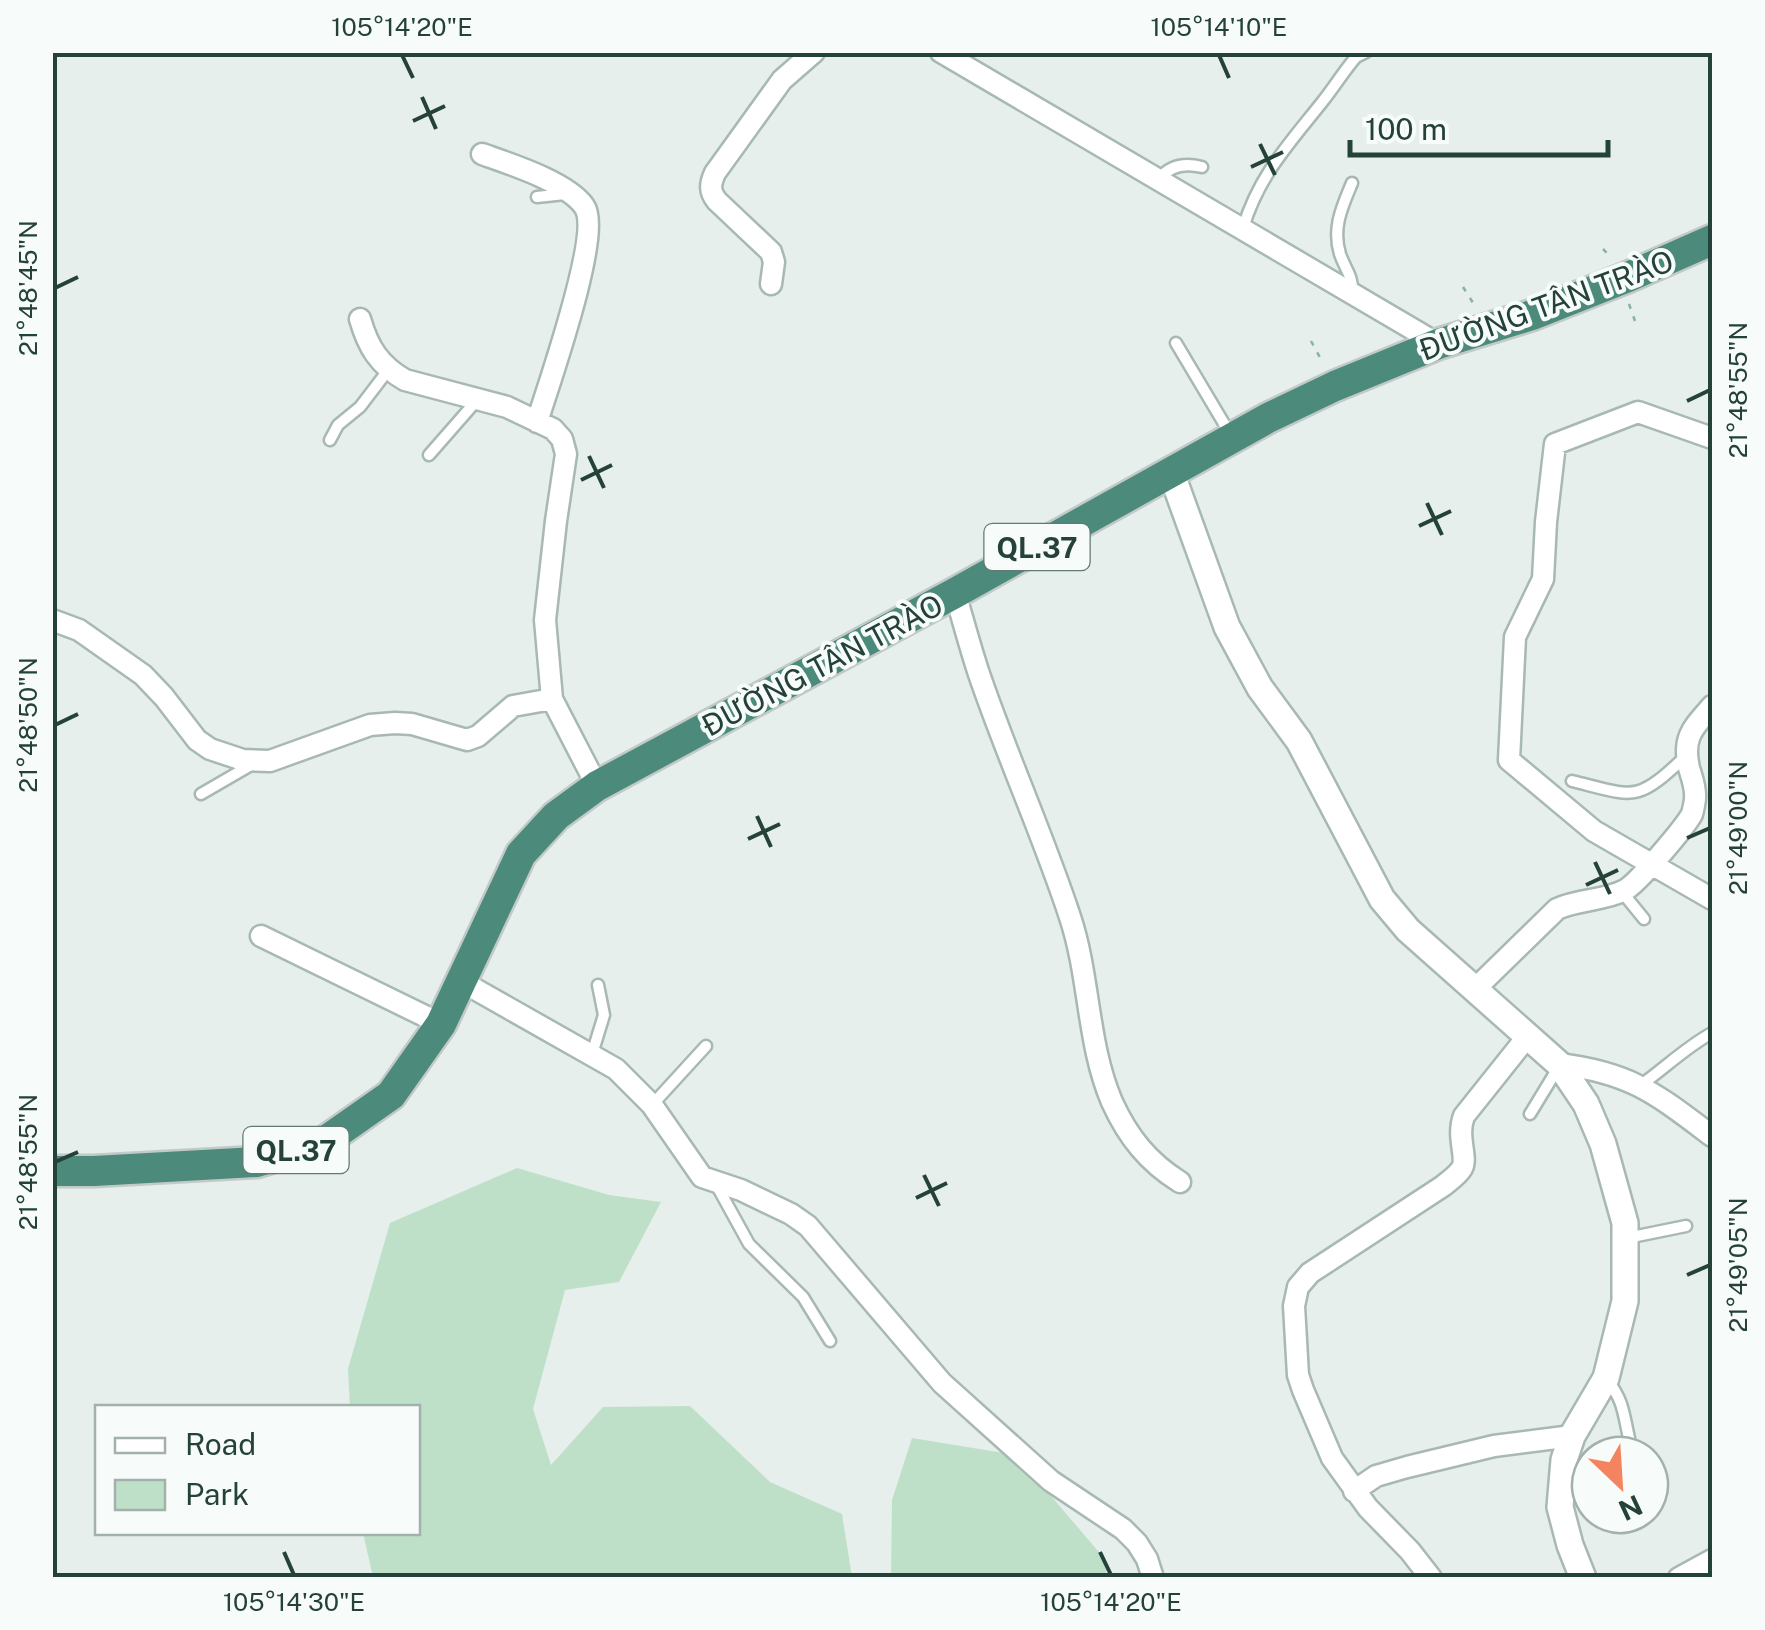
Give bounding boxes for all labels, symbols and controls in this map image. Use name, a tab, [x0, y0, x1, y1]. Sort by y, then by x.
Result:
text: 105°14'20"E	[331, 12, 473, 42]
text: 105°14'10"E	[1151, 12, 1287, 42]
scale bar	[1350, 95, 1608, 157]
text: 100 m	[1365, 111, 1447, 147]
text: 21°48'45"N	[13, 220, 43, 356]
street label: ĐƯỜNG TÂN TRÀO	[1414, 242, 1678, 368]
text: 21°48'55"N	[1723, 322, 1753, 458]
road number: QL.37	[984, 524, 1090, 570]
street label: ĐƯỜNG TÂN TRÀO	[695, 586, 949, 744]
text: 21°48'50"N	[13, 657, 43, 793]
text: 21°49'00"N	[1723, 761, 1753, 895]
text: 21°48'55"N	[13, 1094, 43, 1230]
road number: QL.37	[244, 1127, 348, 1173]
text: 21°49'05"N	[1723, 1198, 1753, 1332]
legend	[95, 1405, 420, 1535]
text: Road	[185, 1426, 256, 1462]
north arrow	[1570, 1435, 1670, 1535]
text: Park	[185, 1476, 249, 1512]
text: N	[1614, 1489, 1648, 1528]
text: 105°14'30"E	[223, 1587, 365, 1617]
text: 105°14'20"E	[1040, 1587, 1182, 1617]

